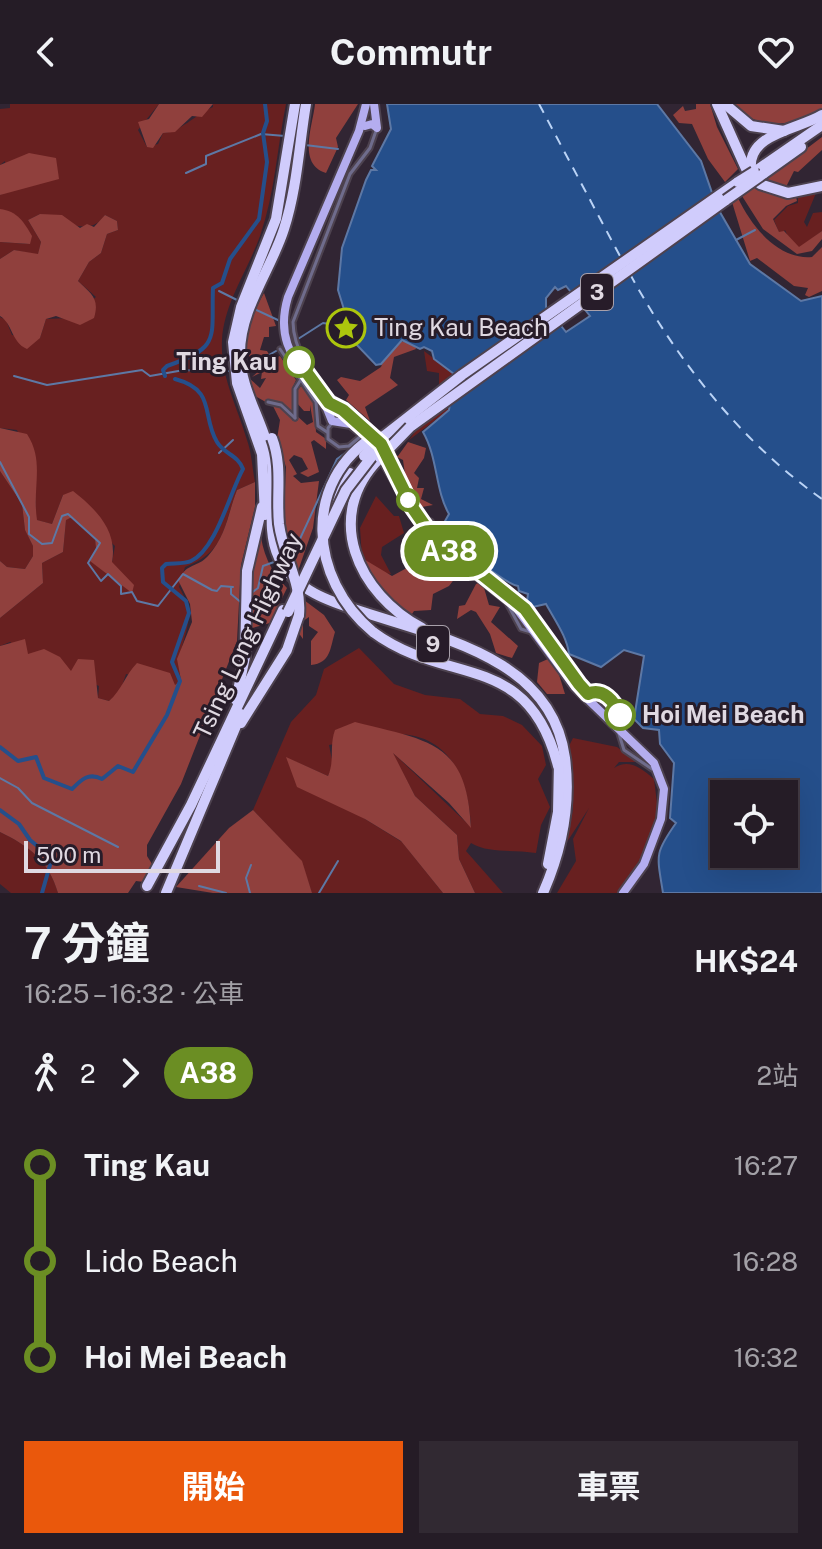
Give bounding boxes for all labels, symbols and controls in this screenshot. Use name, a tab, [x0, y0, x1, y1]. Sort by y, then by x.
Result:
icon: back	[24, 30, 68, 74]
icon: heart	[754, 30, 798, 74]
text: Commutr	[330, 31, 492, 73]
road number: 3	[581, 274, 613, 310]
place icon: Ting Kau Beach	[325, 307, 367, 349]
place label: Ting Kau Beach	[374, 313, 548, 341]
place label: Ting Kau	[176, 347, 277, 375]
marker: Ting Kau	[284, 347, 314, 377]
unlabelled marker	[397, 489, 419, 511]
line badge: A38	[403, 525, 495, 577]
street label: Tsing Long Highway	[187, 528, 307, 743]
text: A38	[420, 534, 478, 567]
road number: 9	[417, 626, 449, 662]
marker: Hoi Mei Beach	[605, 700, 635, 730]
place label: Hoi Mei Beach	[642, 700, 804, 728]
map controls	[710, 780, 798, 868]
button: locate	[710, 780, 798, 868]
scale bar	[24, 837, 220, 873]
text: 500 m	[36, 842, 101, 868]
text: 7 分鐘	[24, 917, 149, 969]
text: HK$24	[694, 943, 798, 979]
text: 16:25 – 16:32 · 公車	[24, 978, 244, 1009]
icon: walk	[24, 1051, 68, 1095]
icon: forward	[108, 1051, 152, 1095]
text: A38	[180, 1056, 237, 1089]
text: 2	[80, 1058, 96, 1089]
text: 2站	[757, 1060, 798, 1091]
text: Ting Kau	[84, 1147, 210, 1183]
text: 16:27	[734, 1150, 798, 1181]
text: Lido Beach	[84, 1243, 238, 1279]
text: 16:28	[733, 1246, 798, 1277]
text: Hoi Mei Beach	[84, 1339, 287, 1375]
text: 16:32	[733, 1342, 798, 1373]
button: 開始	[24, 1441, 403, 1533]
button: 車票	[419, 1441, 798, 1533]

